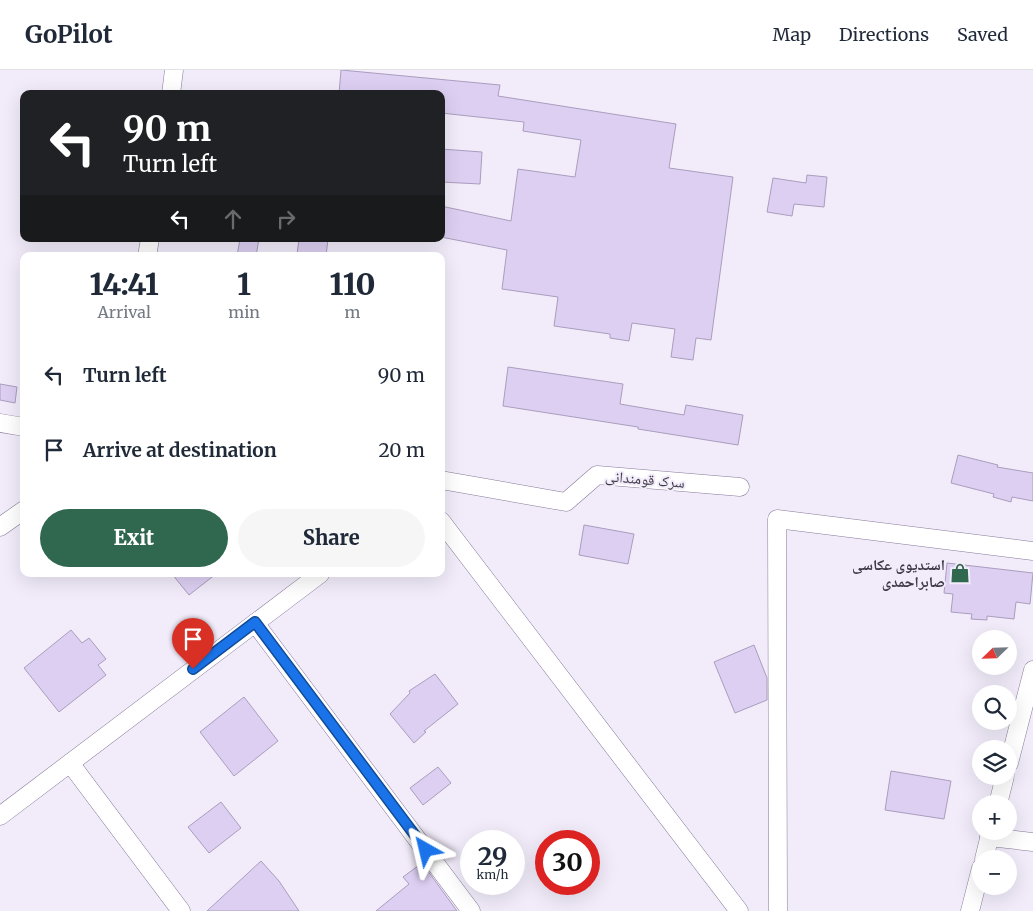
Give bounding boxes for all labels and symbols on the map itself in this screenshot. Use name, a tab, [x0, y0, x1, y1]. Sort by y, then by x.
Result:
street label: سرک قومندانی	[604, 466, 686, 493]
place label: استدیوی عکاسی صابراحمدی	[852, 555, 945, 591]
shop icon: استدیوی عکاسی صابراحمدی	[949, 562, 971, 584]
pin	[172, 618, 214, 669]
north arrow	[972, 630, 1018, 675]
position arrow	[399, 823, 451, 875]
speed limit sign: 30	[535, 830, 600, 895]

